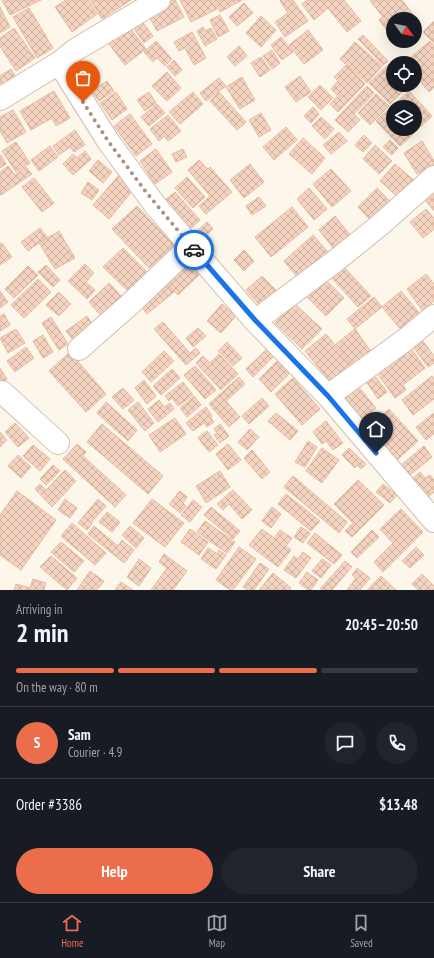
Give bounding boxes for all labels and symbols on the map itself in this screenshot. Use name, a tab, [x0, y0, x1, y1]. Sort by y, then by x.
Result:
north arrow	[386, 12, 422, 48]
pin	[66, 61, 100, 102]
courier	[174, 230, 214, 270]
pin	[359, 412, 393, 453]

